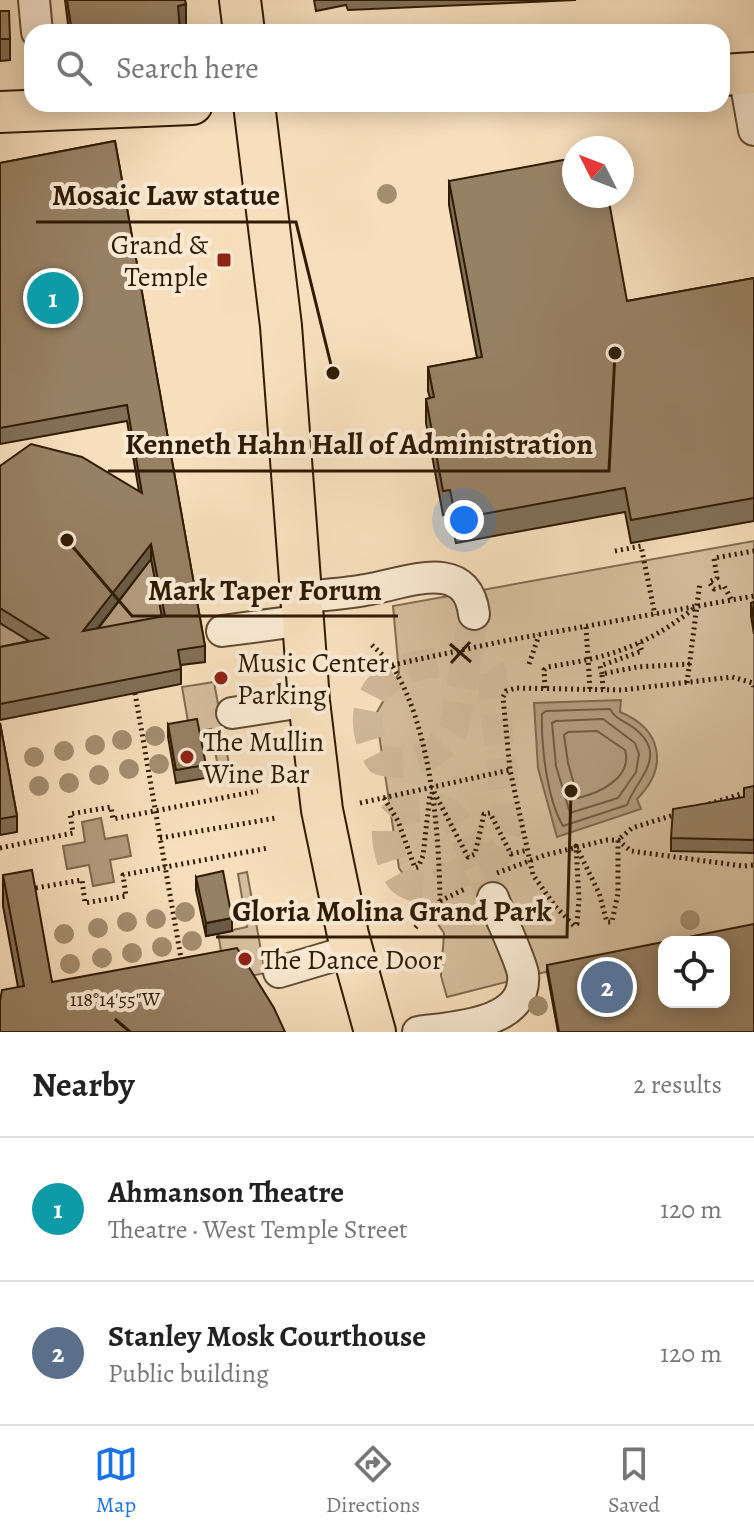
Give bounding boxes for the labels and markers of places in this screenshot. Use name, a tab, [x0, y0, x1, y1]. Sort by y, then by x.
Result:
callout: Mosaic Law statue	[36, 168, 296, 222]
place label: Grand & Temple	[111, 226, 208, 296]
marker: Grand & Temple	[215, 251, 233, 269]
pin: 1	[27, 268, 79, 328]
callout: Kenneth Hahn Hall of Administration	[108, 417, 609, 471]
callout: Mark Taper Forum	[132, 562, 398, 616]
place label: Music Center Parking	[237, 644, 390, 714]
marker: Music Center Parking	[212, 669, 230, 687]
place label: The Mullin Wine Bar	[202, 723, 324, 793]
marker: The Mullin Wine Bar	[178, 748, 196, 766]
callout: Gloria Molina Grand Park	[216, 883, 567, 937]
place label: The Dance Door	[261, 941, 443, 979]
marker: The Dance Door	[236, 950, 254, 968]
pin: 2	[581, 957, 633, 1017]

